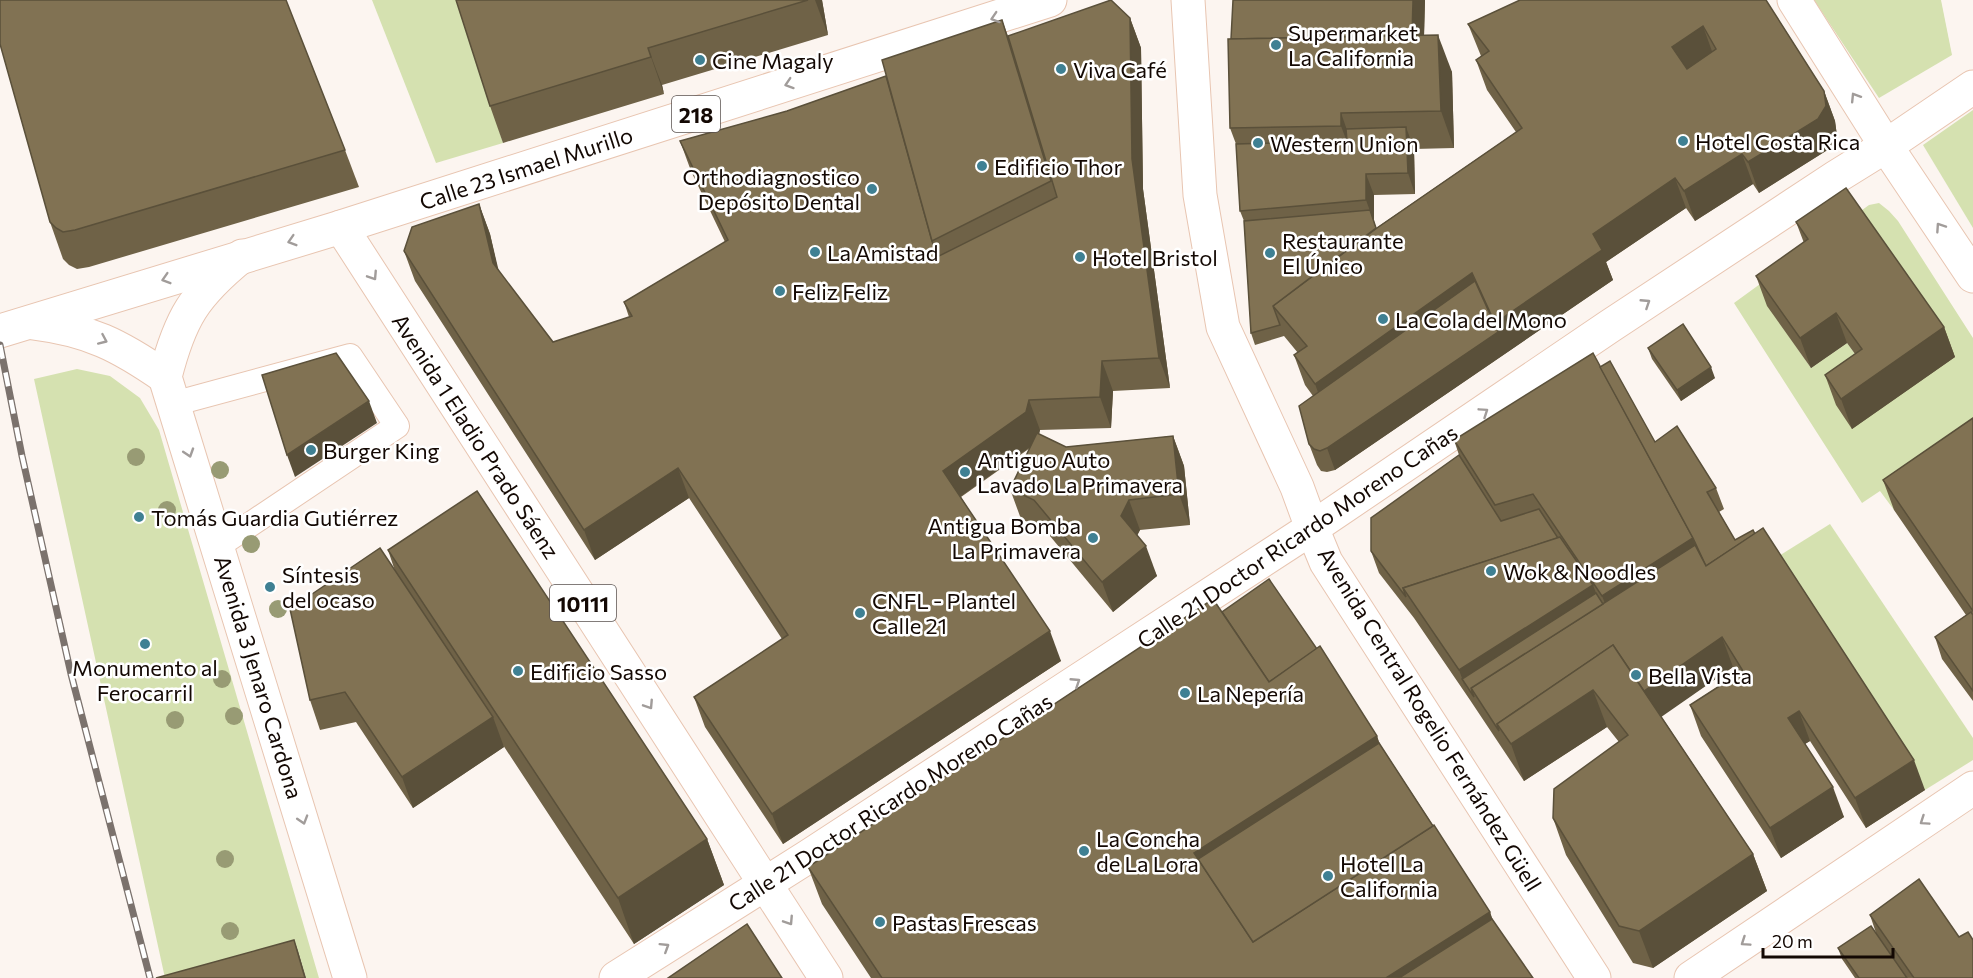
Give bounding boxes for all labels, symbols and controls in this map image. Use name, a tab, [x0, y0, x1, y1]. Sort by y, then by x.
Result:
one-way arrow	[990, 11, 1001, 23]
place label: Supermarket La California	[1288, 19, 1418, 71]
marker: Supermarket La California	[1269, 38, 1283, 52]
place label: Cine Magaly	[712, 47, 834, 74]
marker: Cine Magaly	[693, 53, 707, 67]
place label: Viva Café	[1073, 56, 1167, 83]
marker: Viva Café	[1054, 62, 1068, 76]
one-way arrow	[784, 77, 795, 89]
one-way arrow	[1851, 93, 1863, 103]
road number: 218	[672, 96, 720, 132]
street label: Calle 23 Ismael Murillo	[416, 121, 636, 215]
place label: Hotel Costa Rica	[1695, 128, 1860, 155]
place label: Western Union	[1270, 130, 1419, 157]
marker: Hotel Costa Rica	[1676, 134, 1690, 148]
marker: Western Union	[1251, 136, 1265, 150]
place label: Edificio Thor	[994, 153, 1123, 180]
marker: Edificio Thor	[975, 159, 989, 173]
place label: Orthodiagnostico Depósito Dental	[682, 163, 860, 215]
marker: Orthodiagnostico Depósito Dental	[865, 182, 879, 196]
one-way arrow	[1936, 223, 1948, 233]
place label: Restaurante El Único	[1282, 227, 1404, 279]
one-way arrow	[287, 234, 298, 246]
place label: La Amistad	[827, 239, 939, 266]
place label: Hotel Bristol	[1092, 244, 1218, 271]
marker: La Amistad	[808, 245, 822, 259]
marker: Restaurante El Único	[1263, 246, 1277, 260]
marker: Hotel Bristol	[1073, 250, 1087, 264]
one-way arrow	[365, 270, 377, 280]
one-way arrow	[161, 272, 172, 284]
place label: Feliz Feliz	[792, 278, 888, 305]
marker: Feliz Feliz	[773, 284, 787, 298]
one-way arrow	[1639, 299, 1650, 310]
place label: La Cola del Mono	[1395, 306, 1567, 333]
street label: Avenida 1 Eladio Prado Sáenz	[387, 309, 565, 564]
marker: La Cola del Mono	[1376, 312, 1390, 326]
one-way arrow	[96, 333, 107, 345]
one-way arrow	[1477, 408, 1488, 419]
street label: Calle 21 Doctor Ricardo Moreno Cañas	[1132, 418, 1462, 654]
place label: Burger King	[323, 437, 440, 464]
marker: Burger King	[304, 443, 318, 457]
place label: Antiguo Auto Lavado La Primavera	[977, 446, 1183, 498]
one-way arrow	[182, 447, 194, 458]
marker: Antiguo Auto Lavado La Primavera	[958, 465, 972, 479]
place label: Tomás Guardia Gutiérrez	[151, 504, 398, 531]
marker: Tomás Guardia Gutiérrez	[132, 510, 146, 524]
place label: Antigua Bomba La Primavera	[928, 512, 1081, 564]
marker: Antigua Bomba La Primavera	[1086, 531, 1100, 545]
street label: Avenida Central Rogelio Fernández Güell	[1312, 542, 1548, 896]
street label: Avenida 3 Jenaro Cardona	[209, 552, 309, 802]
place label: Wok & Noodles	[1503, 558, 1656, 585]
place label: Síntesis del ocaso	[282, 561, 375, 613]
marker: Wok & Noodles	[1484, 564, 1498, 578]
marker: Síntesis del ocaso	[263, 580, 277, 594]
road number: 10111	[550, 585, 616, 621]
place label: CNFL - Plantel Calle 21	[872, 587, 1016, 639]
marker: CNFL - Plantel Calle 21	[853, 606, 867, 620]
marker: Monumento al Ferocarril	[138, 637, 152, 651]
place label: Monumento al Ferocarril	[72, 654, 218, 706]
place label: Edificio Sasso	[530, 658, 667, 685]
place label: Bella Vista	[1648, 662, 1752, 689]
marker: Edificio Sasso	[511, 664, 525, 678]
marker: Bella Vista	[1629, 668, 1643, 682]
one-way arrow	[1070, 677, 1080, 689]
place label: La Nepería	[1197, 680, 1304, 707]
marker: La Nepería	[1178, 686, 1192, 700]
street label: Calle 21 Doctor Ricardo Moreno Cañas	[723, 687, 1057, 917]
one-way arrow	[641, 698, 652, 709]
one-way arrow	[296, 814, 308, 825]
one-way arrow	[1920, 814, 1931, 825]
place label: La Concha de La Lora	[1096, 825, 1200, 877]
marker: La Concha de La Lora	[1077, 844, 1091, 858]
place label: Hotel La California	[1340, 850, 1438, 902]
marker: Hotel La California	[1321, 869, 1335, 883]
place label: Pastas Frescas	[892, 909, 1037, 936]
one-way arrow	[781, 915, 792, 926]
marker: Pastas Frescas	[873, 915, 887, 929]
scale bar	[1763, 921, 1894, 959]
text: 20 m	[1772, 930, 1813, 952]
one-way arrow	[1741, 935, 1752, 946]
one-way arrow	[659, 942, 669, 954]

